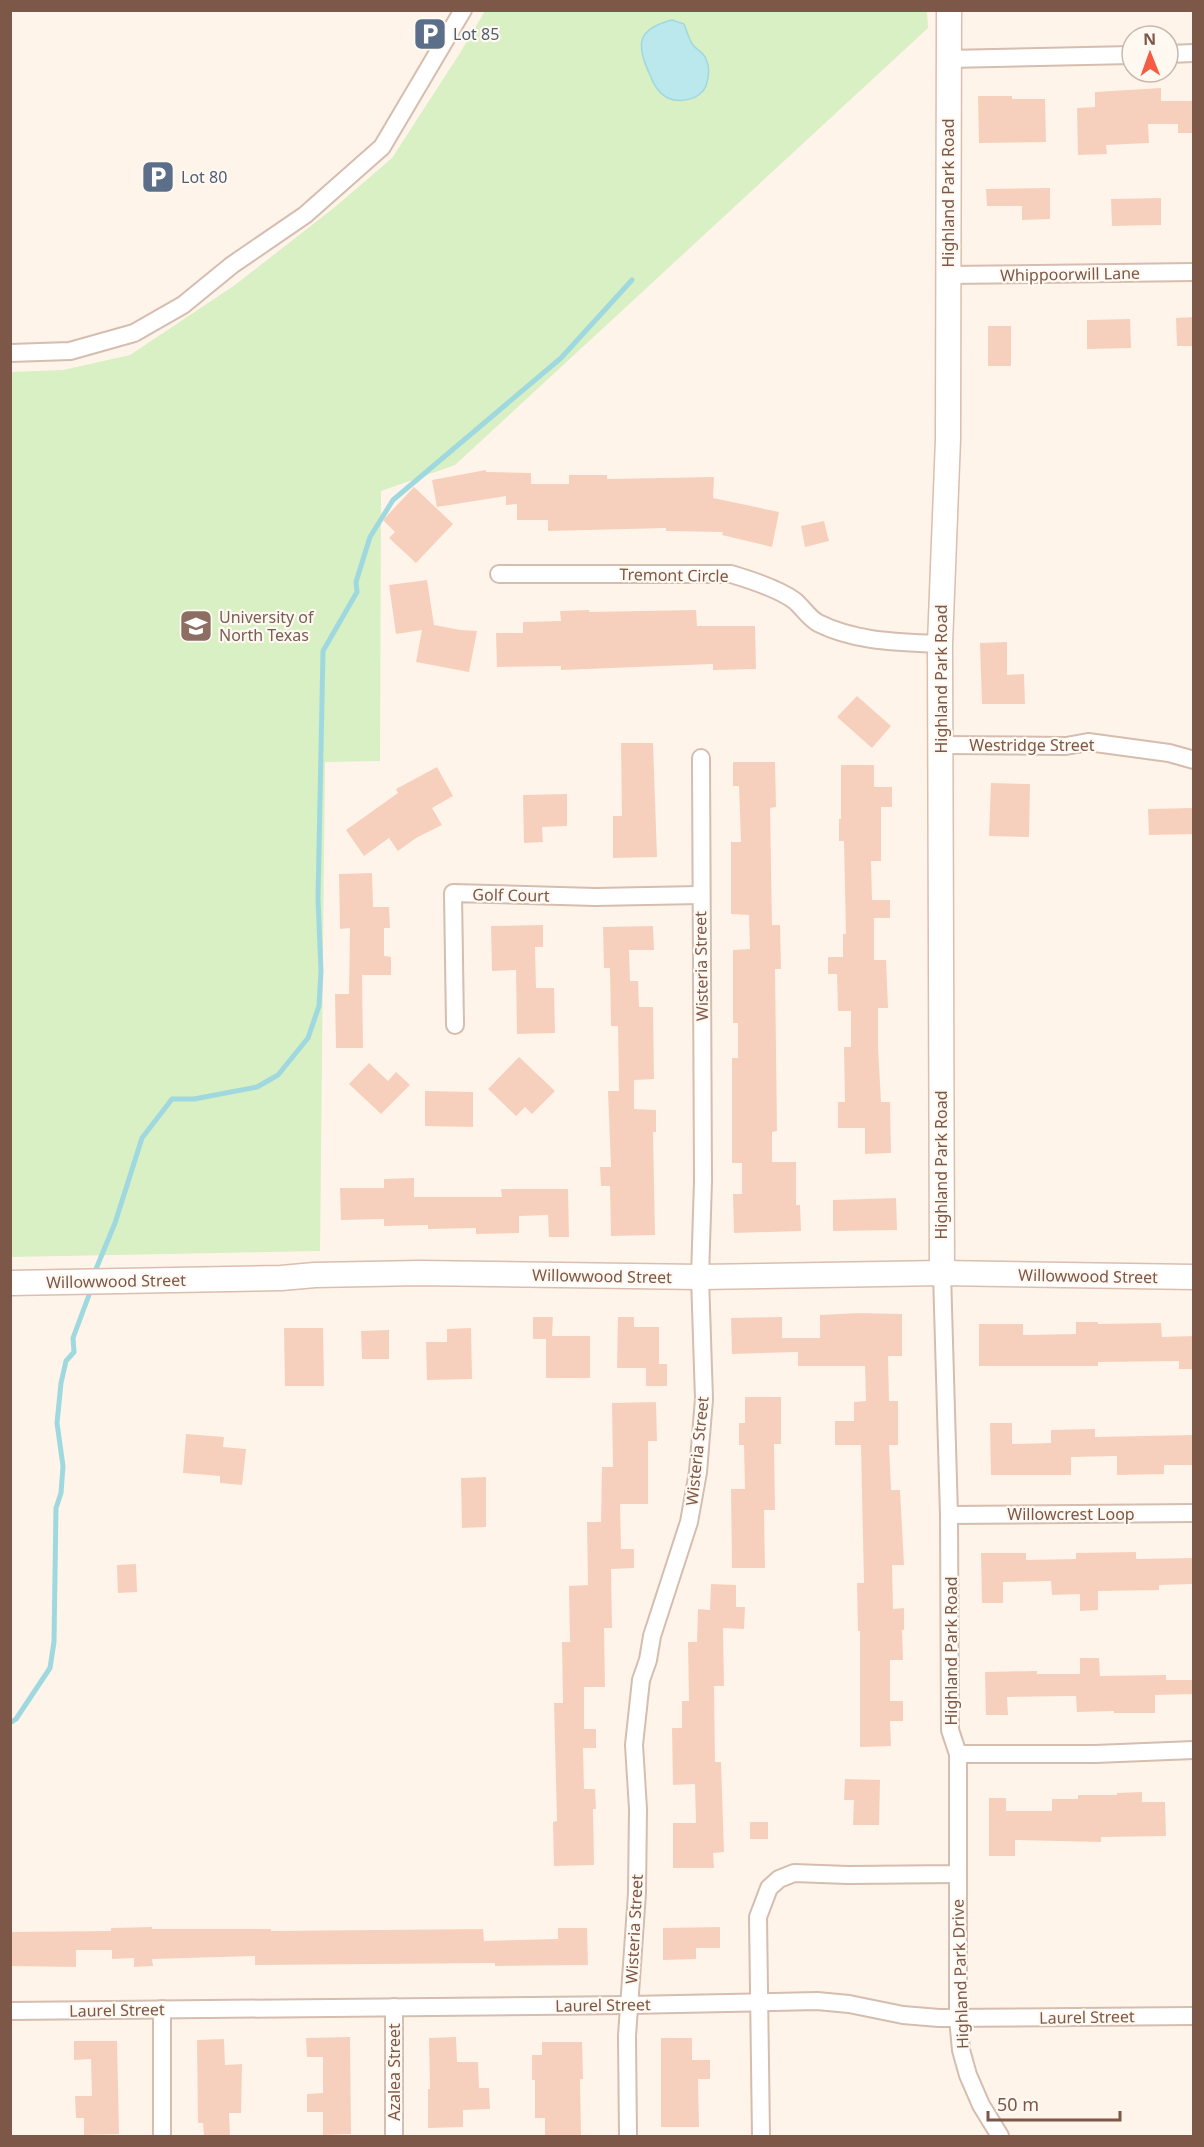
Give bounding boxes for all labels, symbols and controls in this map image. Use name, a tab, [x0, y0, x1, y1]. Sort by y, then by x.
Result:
parking icon: Lot 85	[412, 16, 448, 52]
place label: Lot 85	[453, 23, 499, 45]
north arrow	[1120, 24, 1180, 84]
text: N	[1143, 28, 1156, 50]
street label: Highland Park Road	[937, 118, 959, 268]
parking icon: Lot 80	[140, 159, 176, 195]
place label: Lot 80	[181, 166, 227, 188]
street label: Whippoorwill Lane	[1000, 262, 1140, 286]
street label: Tremont Circle	[619, 563, 729, 587]
street label: Highland Park Road	[930, 604, 952, 754]
place label: University of North Texas	[219, 606, 315, 646]
school or university icon: University of North Texas	[178, 608, 214, 644]
street label: Westridge Street	[969, 734, 1095, 756]
street label: Golf Court	[472, 883, 550, 907]
street label: Wisteria Street	[689, 911, 713, 1021]
street label: Highland Park Road	[930, 1090, 952, 1240]
street label: Willowwood Street	[532, 1264, 672, 1288]
street label: Willowwood Street	[1018, 1264, 1158, 1288]
street label: Willowwood Street	[46, 1269, 186, 1293]
street label: Wisteria Street	[680, 1395, 714, 1507]
street label: Willowcrest Loop	[1007, 1503, 1135, 1525]
street label: Highland Park Road	[940, 1576, 962, 1726]
street label: Wisteria Street	[620, 1873, 648, 1985]
street label: Highland Park Drive	[946, 1899, 974, 2049]
street label: Laurel Street	[555, 1993, 651, 2017]
street label: Laurel Street	[69, 1998, 165, 2022]
street label: Laurel Street	[1039, 2005, 1135, 2029]
street label: Azalea Street	[383, 2023, 405, 2121]
scale bar	[988, 2084, 1120, 2122]
text: 50 m	[997, 2092, 1039, 2116]

